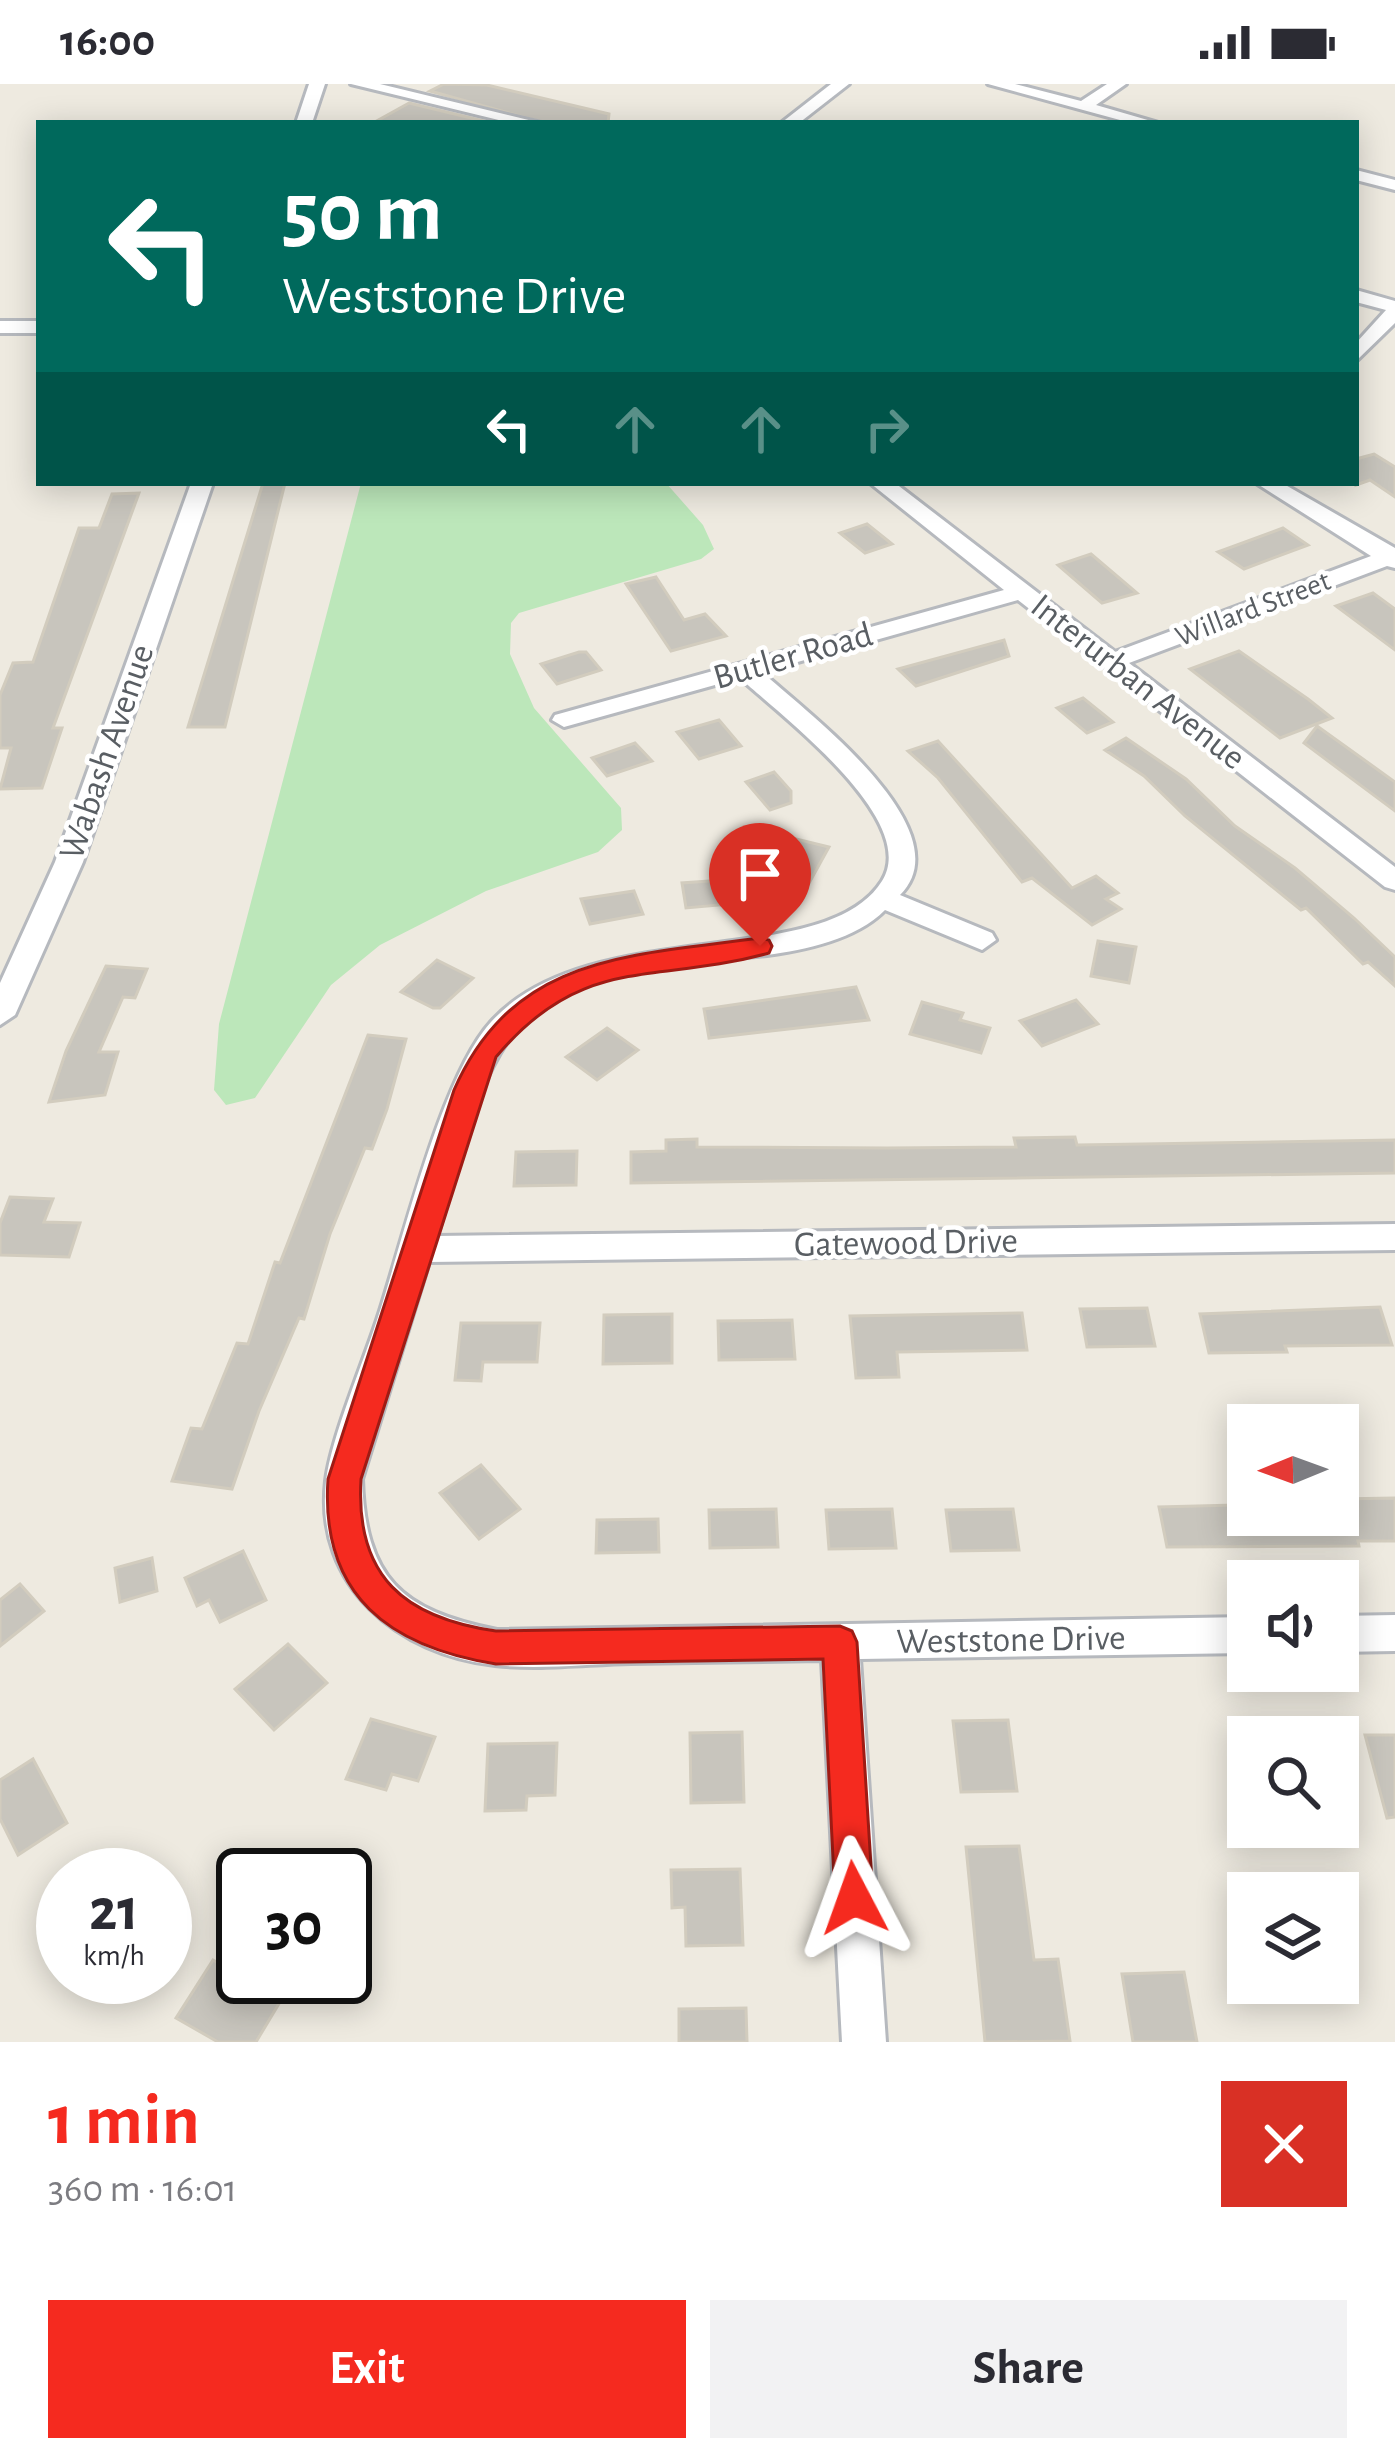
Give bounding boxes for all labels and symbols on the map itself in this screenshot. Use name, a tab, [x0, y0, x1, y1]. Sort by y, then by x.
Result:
street label: Willard Street	[1171, 566, 1335, 652]
street label: Interurban Avenue	[1024, 587, 1252, 777]
street label: Butler Road	[709, 616, 877, 696]
street label: Wabash Avenue	[53, 640, 161, 864]
pin	[709, 823, 811, 946]
street label: Gatewood Drive	[794, 1223, 1018, 1263]
north arrow	[1227, 1404, 1359, 1536]
street label: Weststone Drive	[896, 1620, 1126, 1660]
position arrow	[791, 1835, 917, 1961]
speed limit sign: 30	[216, 1848, 372, 2004]

